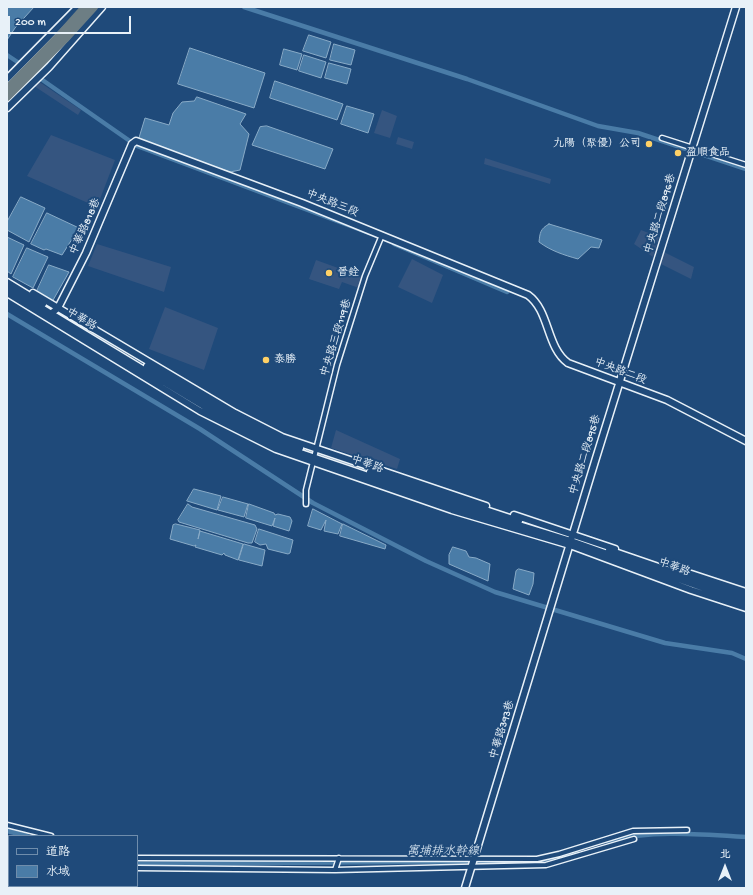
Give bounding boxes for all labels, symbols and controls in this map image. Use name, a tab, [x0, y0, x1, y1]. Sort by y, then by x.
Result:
scale bar	[10, 8, 133, 34]
text: 200 m	[15, 16, 46, 30]
place label: 九陽（聚優）公司	[553, 137, 641, 151]
marker: 九陽（聚優）公司	[644, 139, 654, 149]
place label: 盈順食品	[686, 146, 730, 160]
marker: 盈順食品	[673, 148, 683, 158]
street label: 中央路二段896巷	[643, 172, 679, 256]
street label: 中央路三段	[304, 188, 360, 220]
street label: 中華路818巷	[68, 197, 104, 257]
place label: 晉銓	[337, 266, 359, 280]
marker: 晉銓	[324, 268, 334, 278]
street label: 中央路三段119巷	[319, 298, 355, 378]
street label: 中華路	[63, 306, 99, 334]
place label: 泰勝	[274, 353, 296, 367]
marker: 泰勝	[261, 355, 271, 365]
street label: 中央路二段	[592, 356, 648, 388]
street label: 中央路二段895巷	[568, 413, 604, 497]
street label: 中華路	[349, 453, 385, 477]
street label: 中華路	[656, 556, 692, 580]
street label: 中華路393巷	[488, 699, 518, 761]
legend	[8, 835, 138, 887]
water label: 寓埔排水幹線	[407, 845, 479, 859]
text: 道路	[46, 846, 70, 860]
north arrow	[705, 847, 745, 887]
text: 北	[720, 849, 731, 861]
text: 水域	[46, 866, 70, 880]

